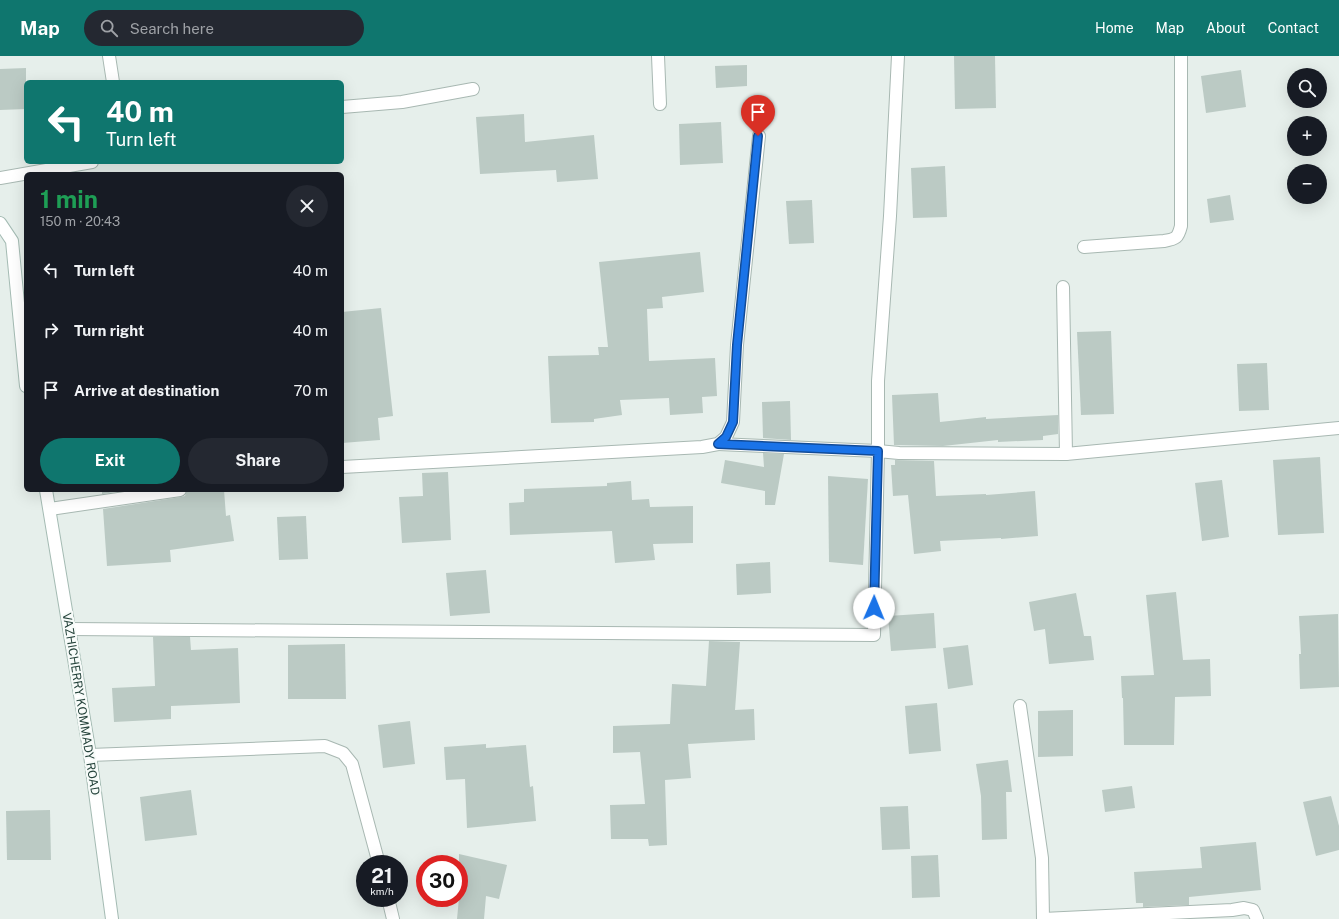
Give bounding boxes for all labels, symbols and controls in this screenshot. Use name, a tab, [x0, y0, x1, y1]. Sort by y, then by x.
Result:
search box	[84, 10, 364, 46]
text: Map	[20, 17, 60, 39]
icon: search	[98, 17, 120, 39]
text: Search here	[130, 20, 214, 37]
text: Home	[1095, 20, 1134, 36]
text: Map	[1156, 20, 1184, 36]
text: About	[1206, 20, 1246, 36]
text: Contact	[1268, 20, 1319, 36]
map controls	[1287, 68, 1327, 204]
button: search	[1287, 68, 1327, 108]
text: 40 m	[106, 95, 174, 128]
pin	[741, 95, 775, 136]
icon: left	[40, 96, 92, 148]
icon: arrive	[747, 101, 769, 123]
button: +	[1287, 116, 1327, 156]
text: Turn left	[106, 129, 176, 150]
button: −	[1287, 164, 1327, 204]
text: 1 min	[40, 185, 98, 213]
button: close	[286, 185, 328, 227]
text: 150 m · 20:43	[40, 214, 120, 229]
icon: left	[40, 259, 62, 281]
text: Turn left	[74, 262, 135, 279]
text: 40 m	[293, 262, 328, 279]
icon: right	[40, 319, 62, 341]
text: Turn right	[74, 322, 144, 339]
text: 40 m	[293, 322, 328, 339]
icon: arrive	[40, 379, 62, 401]
text: Arrive at destination	[74, 382, 219, 399]
text: 70 m	[293, 382, 328, 399]
button: Exit	[40, 438, 180, 484]
button: Share	[188, 438, 328, 484]
position arrow	[853, 587, 895, 629]
street label: VAZHICHERRY KOMMADY ROAD	[60, 612, 102, 796]
speed limit sign: 30	[416, 855, 468, 907]
text: 21	[371, 864, 393, 888]
text: km/h	[370, 885, 394, 897]

